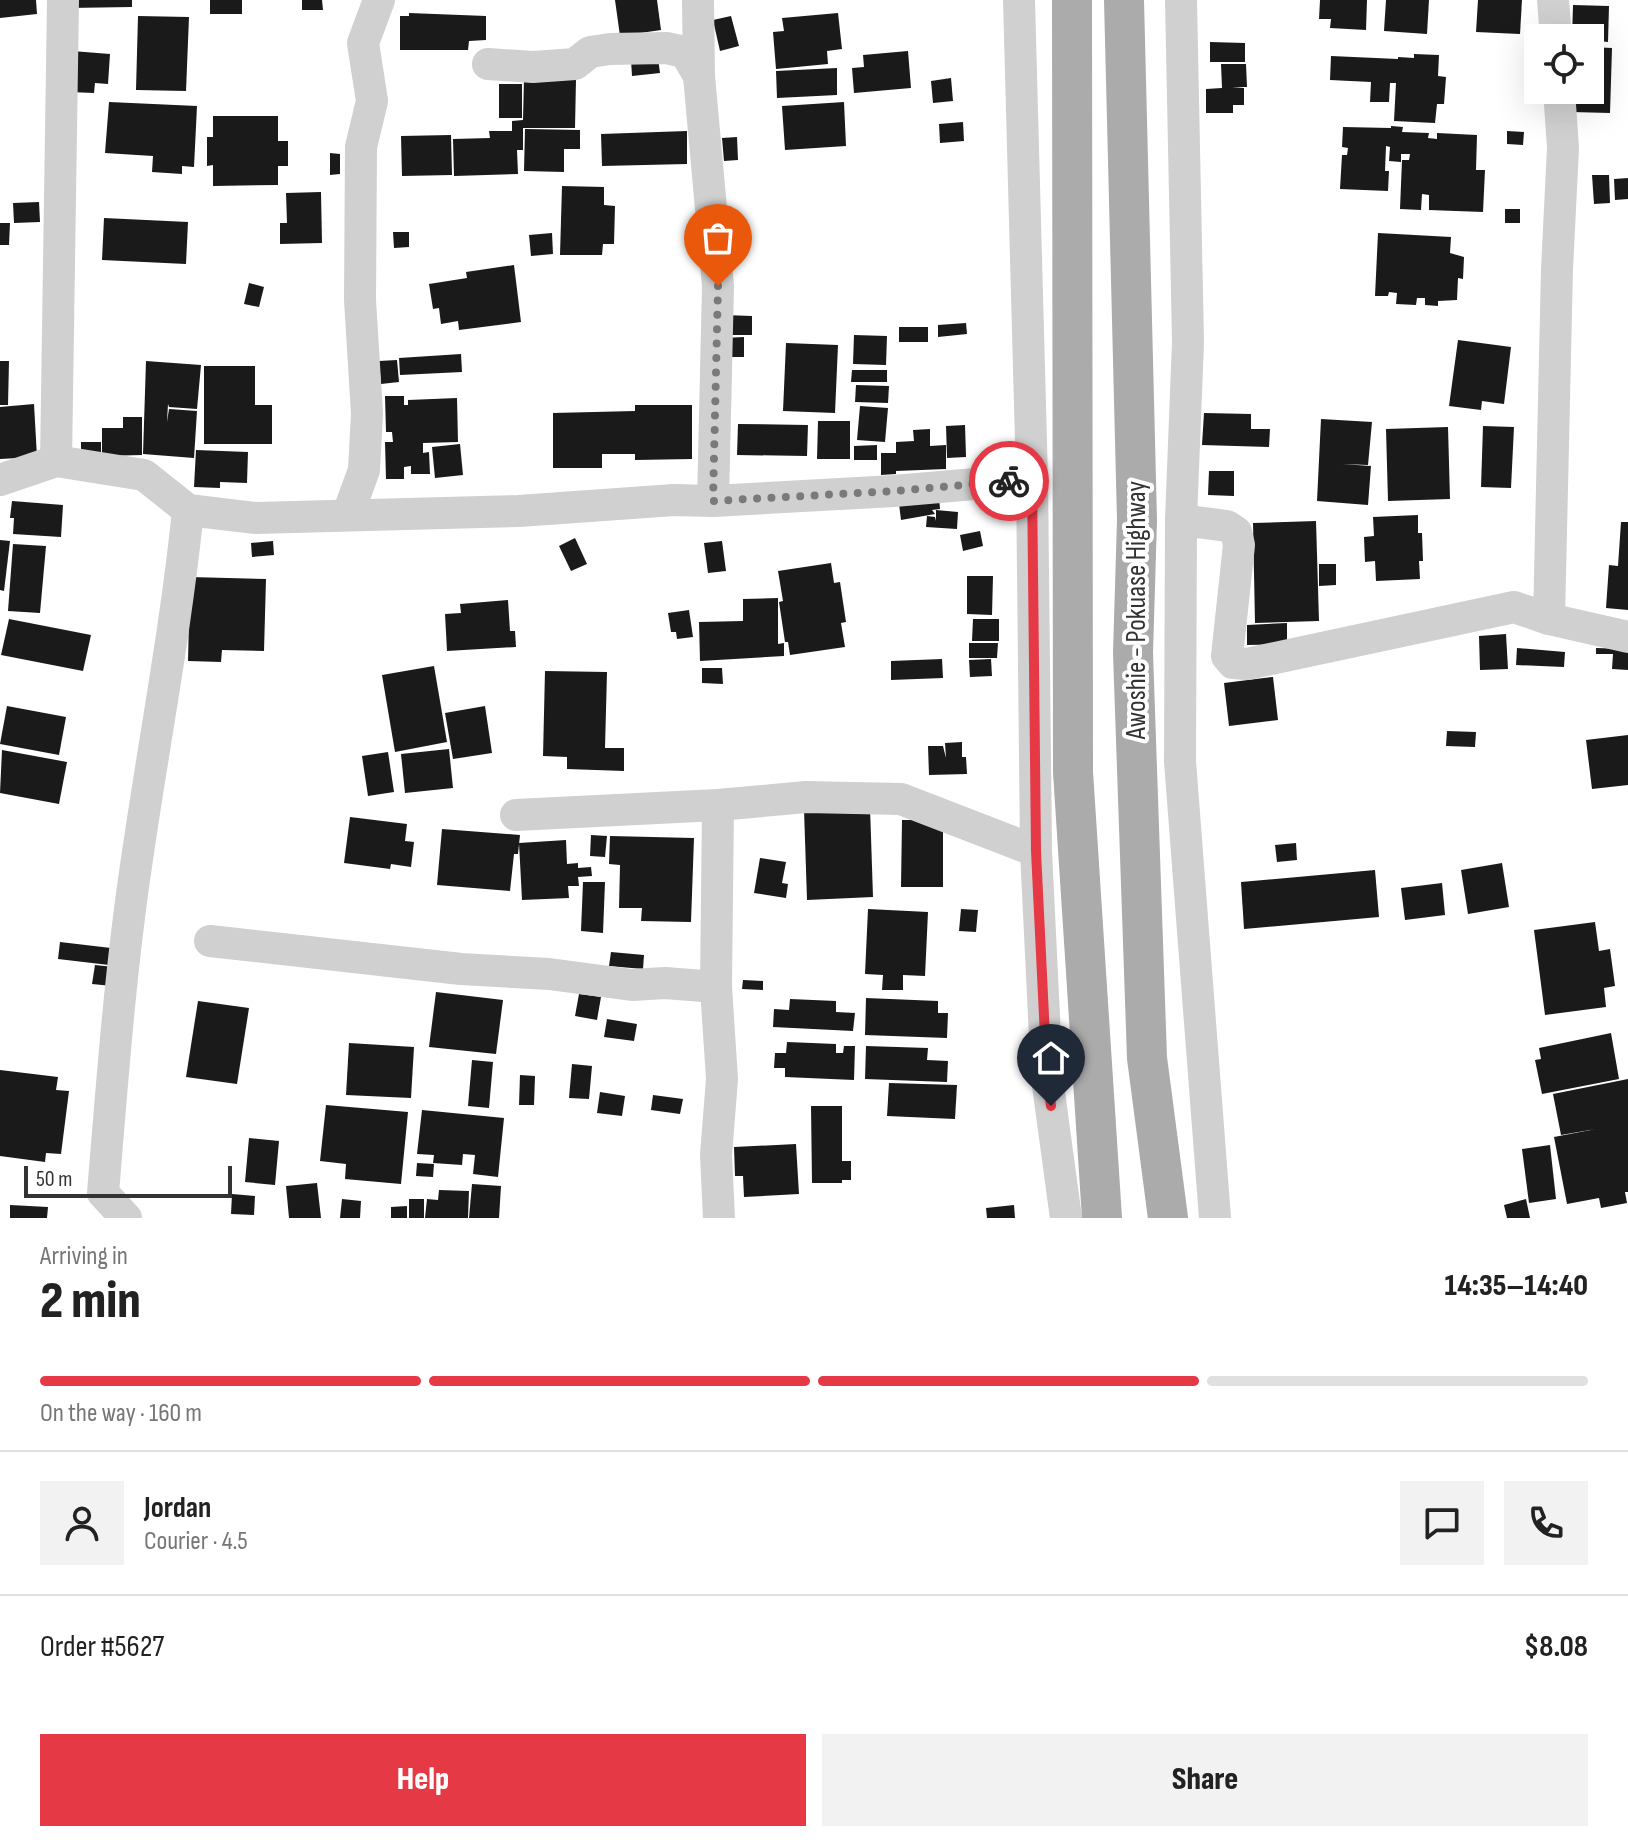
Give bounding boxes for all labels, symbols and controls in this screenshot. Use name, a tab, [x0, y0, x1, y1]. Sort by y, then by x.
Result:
map controls	[1524, 24, 1604, 104]
button: locate	[1524, 24, 1604, 104]
pin	[684, 204, 752, 286]
icon: bag	[696, 216, 740, 260]
courier	[969, 441, 1049, 521]
icon: bike	[987, 459, 1031, 503]
street label: Awoshie - Pokuase Highway	[1120, 481, 1153, 740]
pin	[1017, 1024, 1085, 1106]
icon: home	[1029, 1036, 1073, 1080]
scale bar	[24, 1162, 232, 1198]
text: 50 m	[36, 1166, 72, 1193]
text: Arriving in	[40, 1241, 128, 1272]
text: 14:35–14:40	[1445, 1268, 1588, 1304]
text: 2 min	[40, 1270, 141, 1333]
text: On the way · 160 m	[40, 1398, 202, 1429]
button: person	[40, 1481, 124, 1565]
button: chat	[1400, 1481, 1484, 1565]
button: phone	[1504, 1481, 1588, 1565]
text: Jordan	[144, 1490, 211, 1526]
text: Courier · 4.5	[144, 1526, 248, 1557]
text: Order #5627	[40, 1629, 164, 1665]
text: $8.08	[1524, 1629, 1588, 1665]
button: Help	[40, 1734, 806, 1826]
button: Share	[822, 1734, 1588, 1826]

